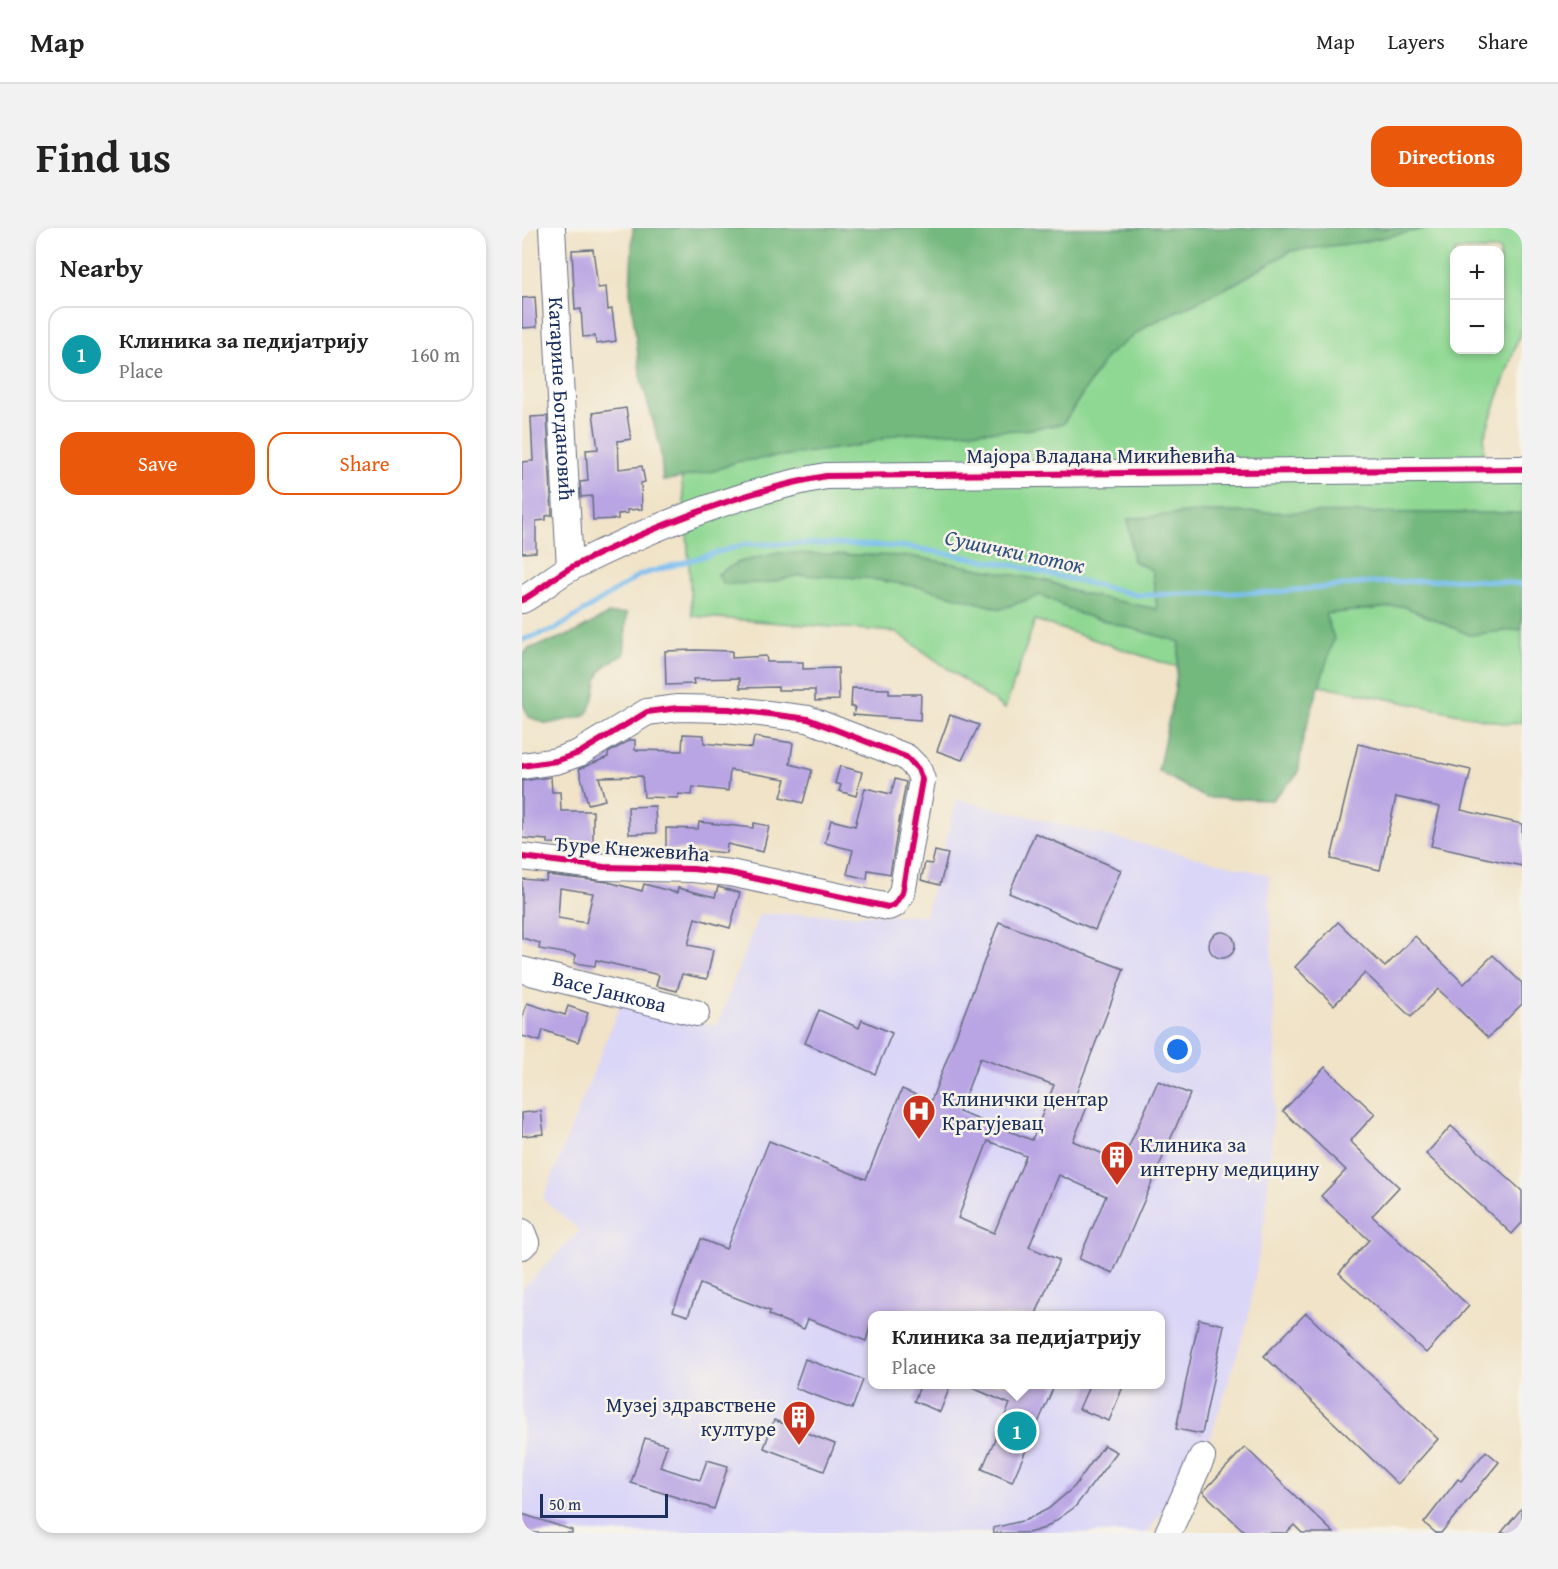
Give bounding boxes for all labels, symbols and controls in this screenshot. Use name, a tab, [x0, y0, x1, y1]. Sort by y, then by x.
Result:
text: Map	[30, 21, 84, 62]
text: Map	[1316, 26, 1355, 57]
text: Layers	[1388, 26, 1445, 57]
text: Share	[1478, 26, 1528, 57]
text: Find us	[36, 126, 171, 187]
button: Directions	[1371, 126, 1522, 187]
map controls	[1450, 246, 1504, 354]
button: +	[1450, 246, 1504, 300]
text: Nearby	[60, 248, 143, 287]
street label: Катарине Богдановић	[541, 296, 582, 502]
button: −	[1450, 300, 1504, 354]
text: Клиника за педијатрију	[119, 324, 368, 356]
text: 1	[76, 340, 87, 369]
text: 160 m	[410, 340, 460, 369]
text: Place	[119, 356, 163, 385]
button: Save	[60, 432, 255, 495]
button: Share	[267, 432, 462, 495]
street label: Мајора Владана Микићевића	[966, 440, 1236, 471]
water label: Сушички поток	[942, 521, 1088, 581]
street label: Ђуре Кнежевића	[553, 828, 711, 869]
street label: Васе Јанкова	[549, 962, 670, 1020]
your location	[1163, 1035, 1192, 1064]
place label: Клинички центар Крагујевац	[942, 1083, 1108, 1138]
hospital icon: Клинички центар Крагујевац	[901, 1093, 937, 1140]
place label: Клиника за интерну медицину	[1140, 1129, 1320, 1184]
building icon: Клиника за интерну медицину	[1099, 1139, 1135, 1186]
popup	[868, 1311, 1165, 1389]
text: Клиника за педијатрију	[892, 1320, 1141, 1352]
text: Place	[892, 1352, 936, 1381]
place label: Музеј здравствене културе	[606, 1389, 776, 1444]
building icon: Музеј здравствене културе	[781, 1399, 817, 1446]
pin: 1	[998, 1408, 1036, 1454]
scale bar	[540, 1491, 668, 1518]
text: 50 m	[549, 1492, 581, 1516]

